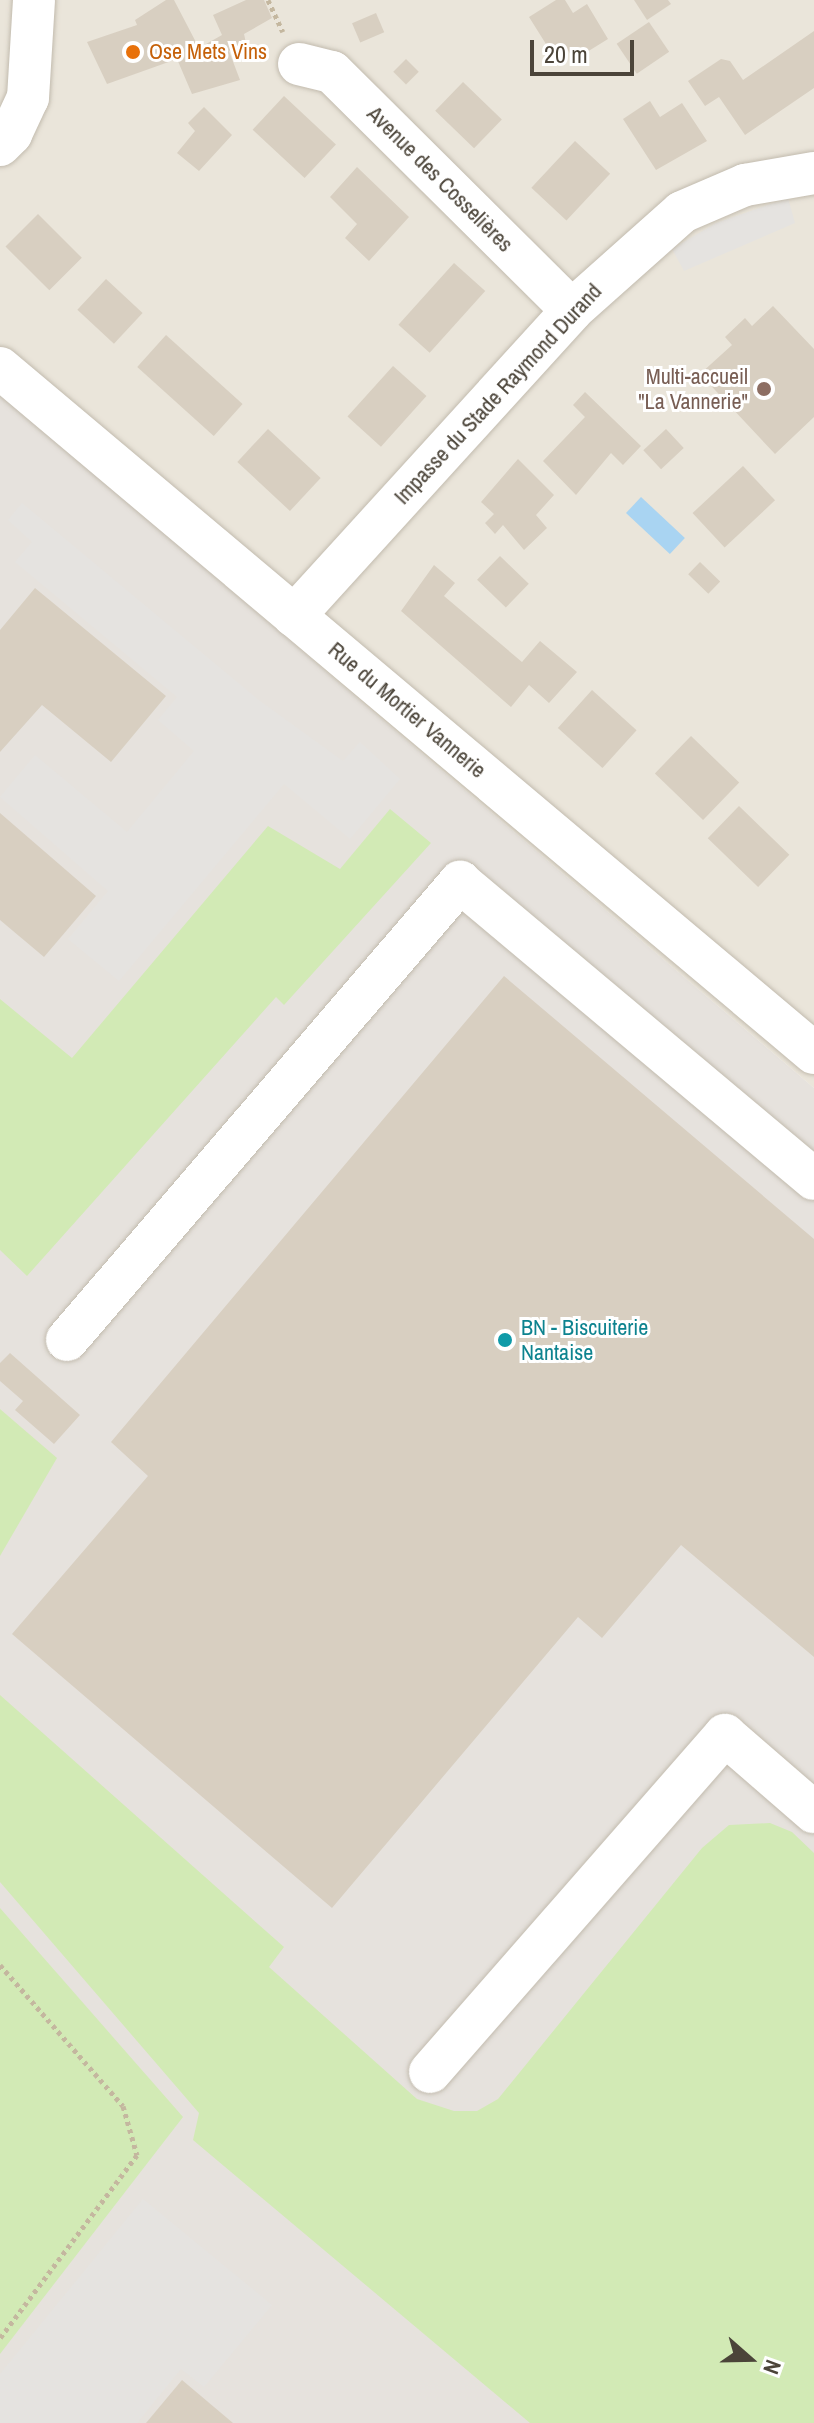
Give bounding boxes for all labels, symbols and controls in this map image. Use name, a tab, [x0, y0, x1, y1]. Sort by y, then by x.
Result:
scale bar	[534, 24, 638, 74]
text: 20 m	[544, 38, 588, 70]
place label: Ose Mets Vins	[149, 39, 267, 65]
marker: Ose Mets Vins	[124, 43, 142, 61]
street label: Avenue des Cosselières	[362, 101, 518, 257]
street label: Impasse du Stade Raymond Durand	[389, 278, 607, 510]
place label: Multi-accueil "La Vannerie"	[638, 363, 748, 414]
marker: Multi-accueil "La Vannerie"	[755, 380, 773, 398]
street label: Rue du Mortier Vannerie	[323, 636, 491, 784]
place label: BN - Biscuiterie Nantaise	[521, 1314, 648, 1366]
marker: BN - Biscuiterie Nantaise	[496, 1331, 514, 1349]
north arrow	[710, 2319, 790, 2399]
text: N	[756, 2356, 789, 2378]

